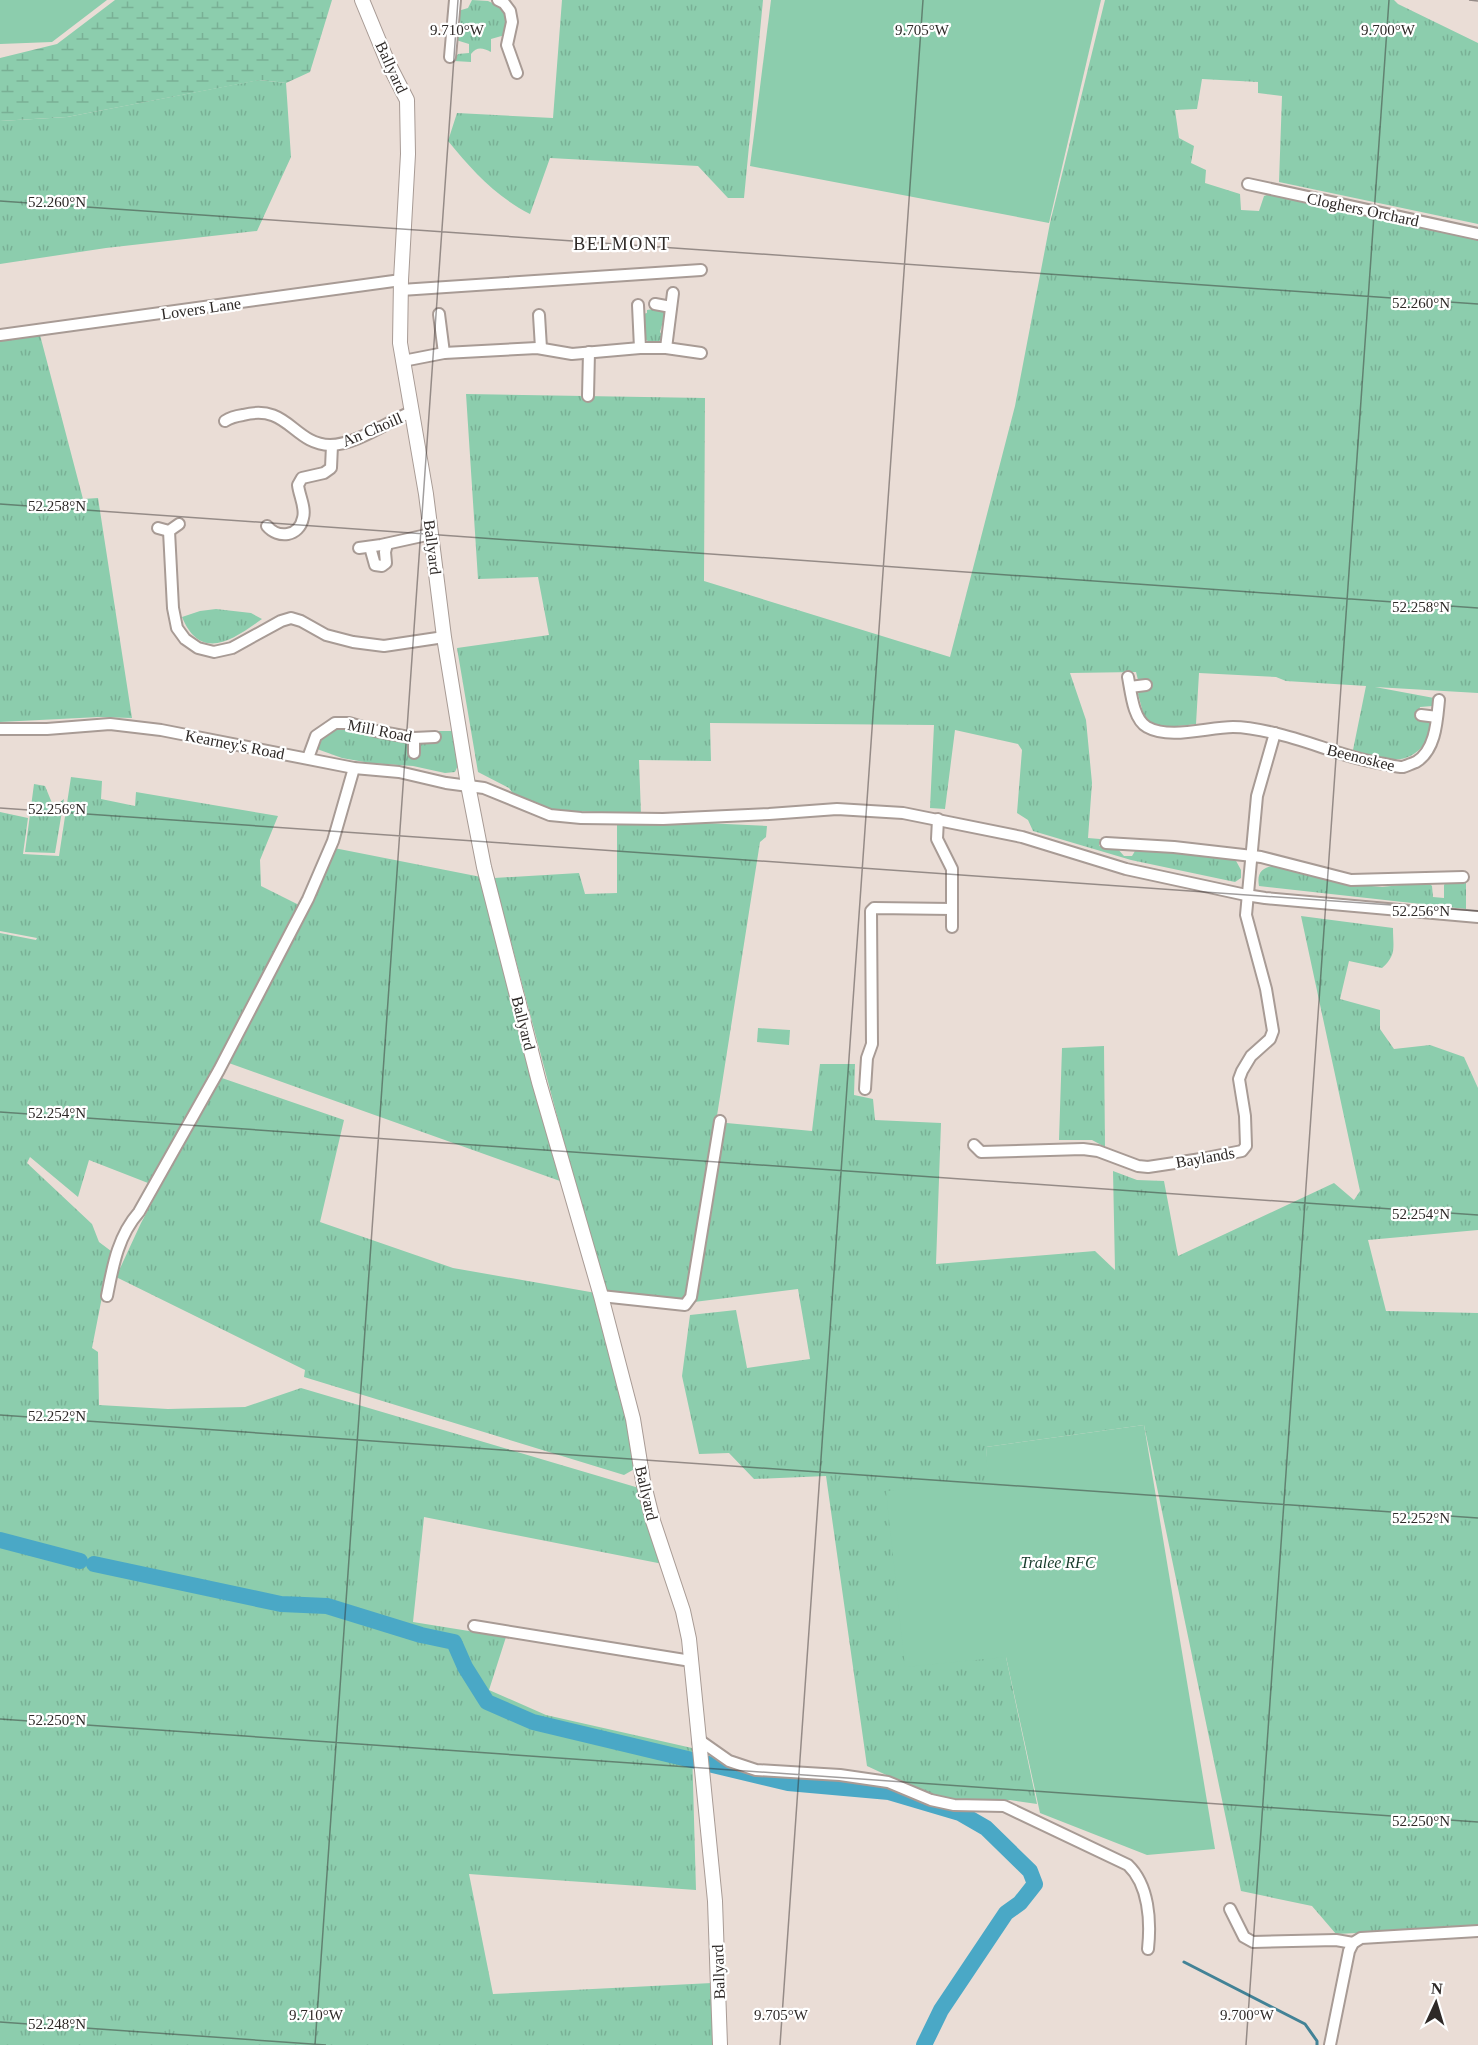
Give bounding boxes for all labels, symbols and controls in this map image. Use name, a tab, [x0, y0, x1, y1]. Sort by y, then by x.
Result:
text: 9.710°W	[430, 22, 485, 38]
text: 9.705°W	[895, 22, 950, 38]
text: 9.700°W	[1361, 22, 1416, 38]
street label: Ballyard	[371, 39, 411, 96]
street label: Cloghers Orchard	[1305, 189, 1421, 231]
text: 52.260°N	[28, 194, 86, 210]
district label: BELMONT	[573, 234, 671, 254]
street label: Lovers Lane	[160, 294, 242, 323]
text: 52.260°N	[1392, 295, 1450, 311]
street label: An Choill	[340, 409, 405, 450]
text: 52.258°N	[28, 498, 86, 514]
street label: Ballyard	[420, 519, 444, 576]
text: 52.258°N	[1392, 599, 1450, 615]
street label: Mill Road	[346, 716, 414, 745]
street label: Kearney's Road	[183, 727, 286, 763]
street label: Beenoskee	[1325, 741, 1397, 774]
text: 52.256°N	[28, 801, 86, 817]
text: 52.256°N	[1392, 903, 1450, 919]
street label: Ballyard	[508, 994, 538, 1052]
text: 52.254°N	[28, 1105, 86, 1121]
street label: Baylands	[1174, 1144, 1236, 1172]
text: 52.254°N	[1392, 1206, 1450, 1222]
text: 52.252°N	[28, 1408, 86, 1424]
street label: Ballyard	[631, 1464, 661, 1522]
text: 52.252°N	[1392, 1510, 1450, 1526]
park label: Tralee RFC	[1020, 1554, 1096, 1571]
text: 52.250°N	[28, 1712, 86, 1728]
text: 52.250°N	[1392, 1813, 1450, 1829]
street label: Ballyard	[709, 1944, 729, 2000]
north arrow	[1406, 1973, 1466, 2033]
text: N	[1431, 1980, 1444, 1997]
text: 9.710°W	[289, 2007, 344, 2023]
text: 9.705°W	[754, 2007, 809, 2023]
text: 9.700°W	[1220, 2007, 1275, 2023]
text: 52.248°N	[28, 2016, 86, 2032]

